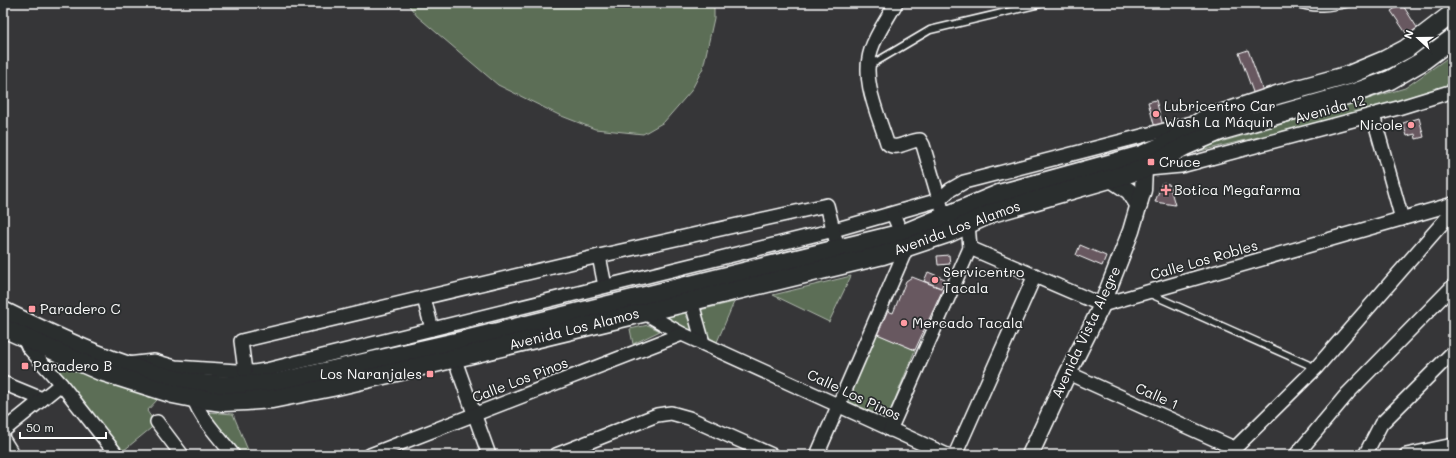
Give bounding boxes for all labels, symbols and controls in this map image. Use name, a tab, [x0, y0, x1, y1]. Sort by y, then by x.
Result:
north arrow	[1398, 18, 1438, 58]
text: N	[1400, 28, 1417, 41]
street label: Avenida 12	[1292, 90, 1367, 127]
place label: Lubricentro Car Wash La Máquin	[1164, 96, 1276, 131]
marker: Lubricentro Car Wash La Máquin	[1151, 109, 1161, 119]
place label: Nicole	[1360, 115, 1403, 134]
marker: Nicole	[1406, 120, 1416, 130]
place label: Cruce	[1159, 152, 1201, 171]
marker: Cruce	[1146, 157, 1156, 167]
place label: Botica Megafarma	[1174, 180, 1301, 199]
marker: Botica Megafarma	[1161, 185, 1171, 195]
street label: Avenida Los Alamos	[891, 196, 1023, 259]
street label: Calle Los Robles	[1148, 235, 1260, 284]
place label: Servicentro Tacala	[943, 262, 1024, 297]
street label: Avenida Vista Alegre	[1047, 263, 1125, 401]
marker: Servicentro Tacala	[930, 275, 940, 285]
place label: Paradero C	[40, 299, 120, 318]
street label: Avenida Los Alamos	[507, 303, 641, 354]
marker: Paradero C	[27, 304, 37, 314]
place label: Mercado Tacala	[912, 313, 1023, 332]
marker: Mercado Tacala	[899, 318, 909, 328]
street label: Calle Los Pinos	[469, 352, 571, 407]
place label: Paradero B	[33, 356, 112, 375]
marker: Paradero B	[20, 361, 30, 371]
place label: Los Naranjales	[320, 364, 422, 383]
street label: Calle Los Pinos	[804, 364, 904, 425]
marker: Los Naranjales	[425, 369, 435, 379]
street label: Calle 1	[1133, 378, 1182, 413]
scale bar	[20, 414, 106, 440]
text: 50 m	[26, 419, 54, 435]

